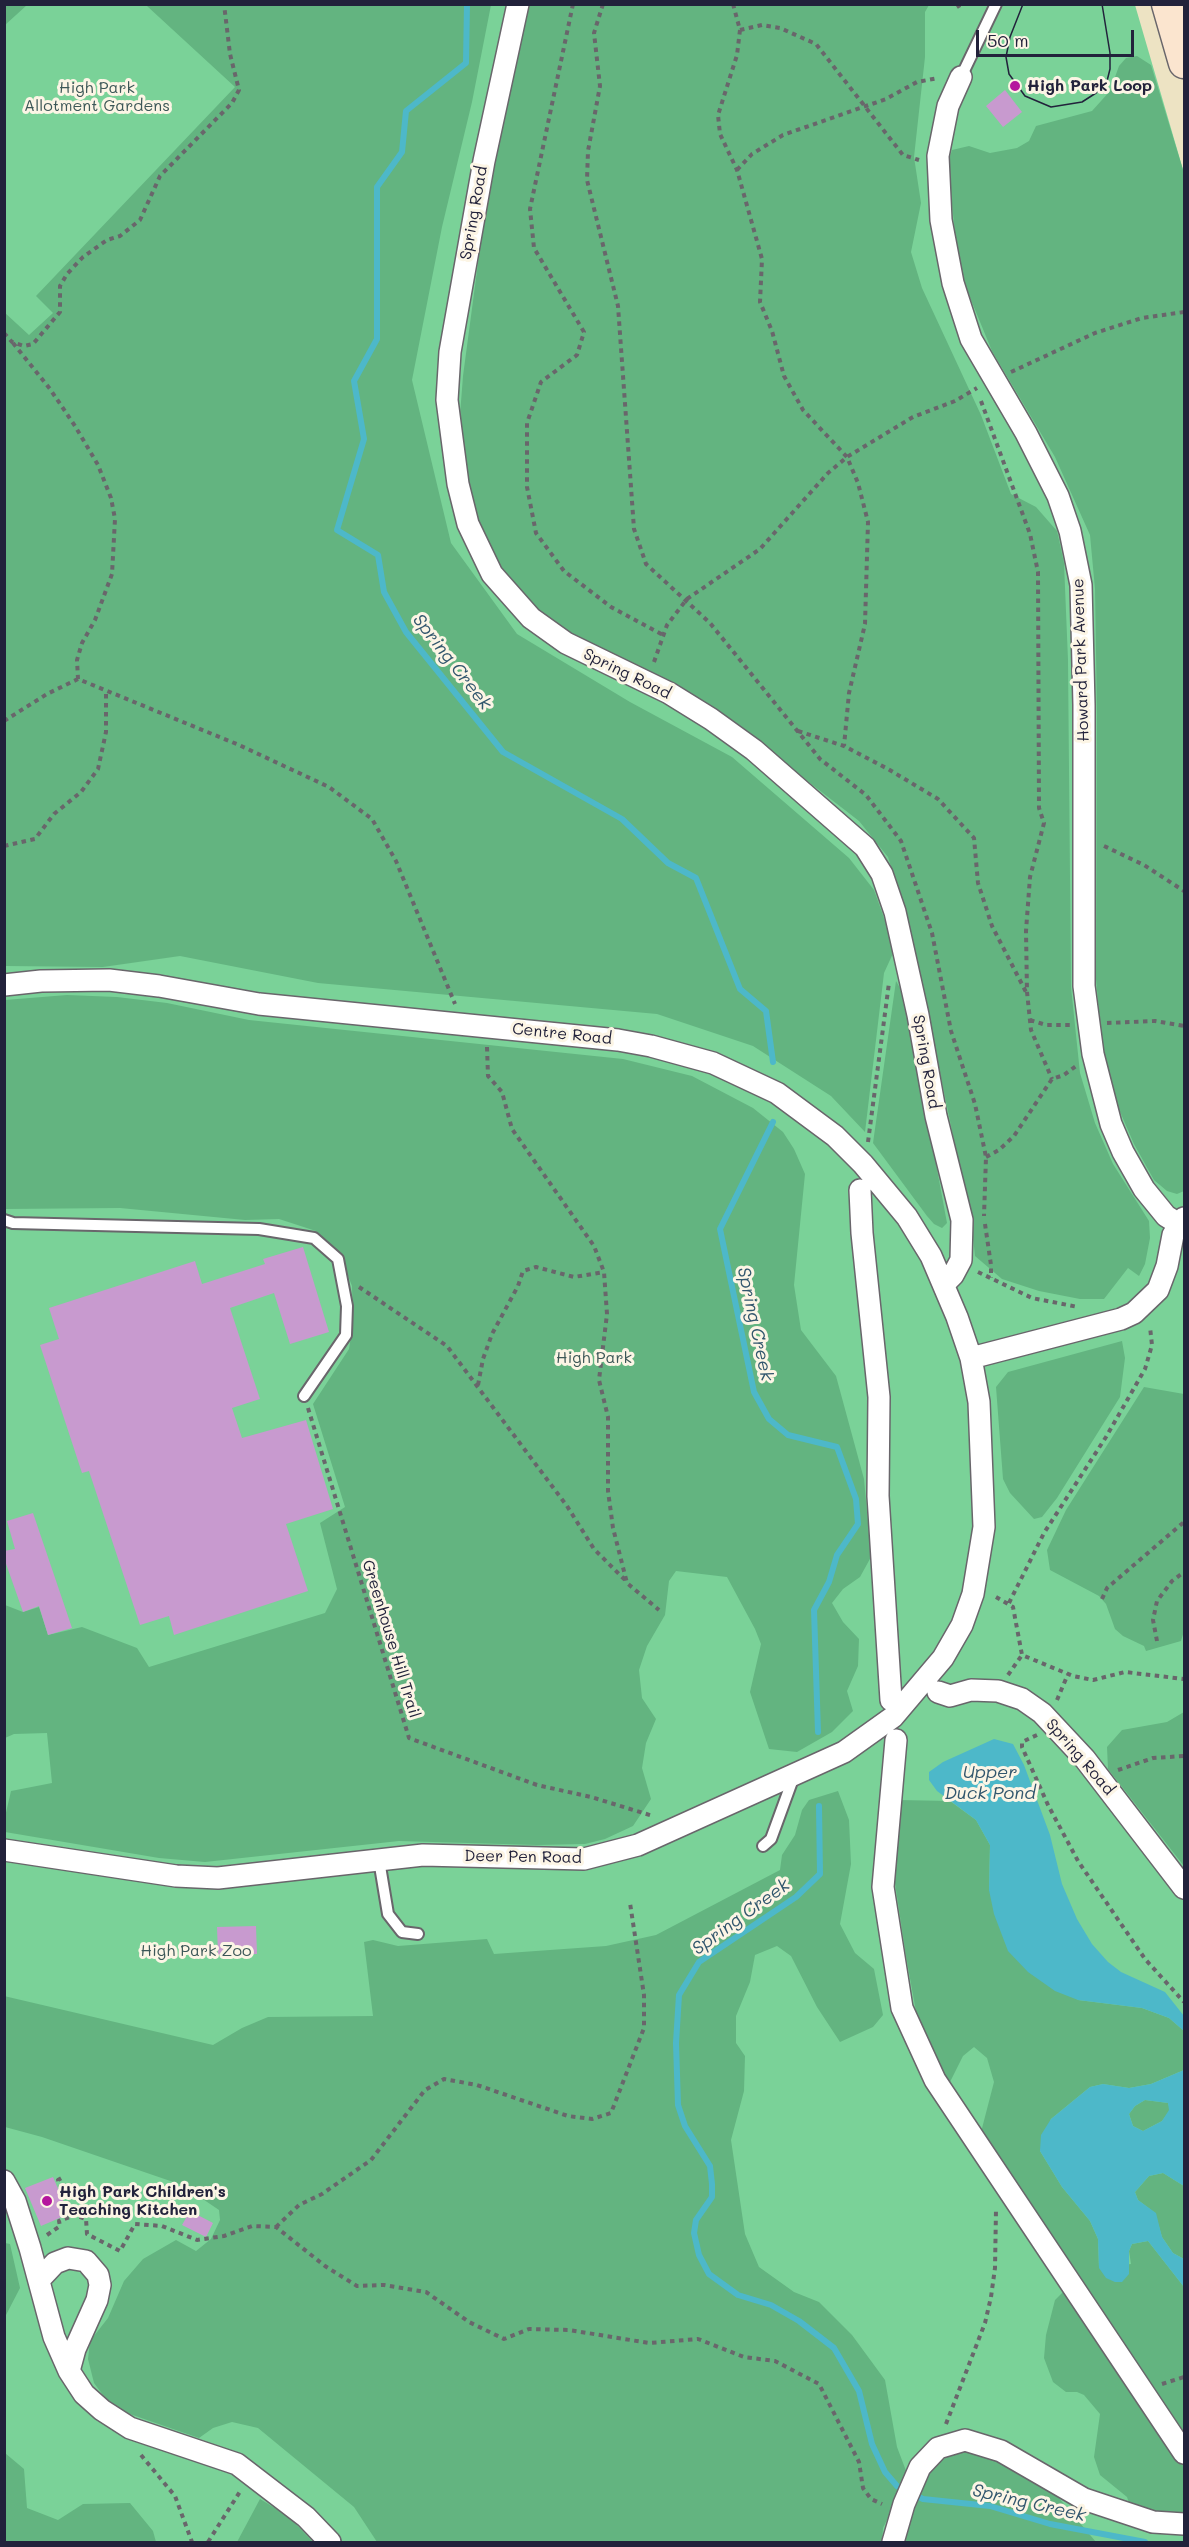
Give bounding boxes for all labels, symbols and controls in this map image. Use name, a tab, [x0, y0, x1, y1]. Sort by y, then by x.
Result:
scale bar	[979, 18, 1136, 56]
text: 50 m	[987, 28, 1029, 52]
place label: High Park Loop	[1027, 76, 1152, 96]
park label: High Park Allotment Gardens	[24, 78, 170, 116]
marker: High Park Loop	[1008, 79, 1022, 93]
street label: Spring Road	[456, 165, 492, 261]
street label: Howard Park Avenue	[1069, 578, 1093, 742]
water label: Spring Creek	[408, 610, 496, 714]
street label: Spring Road	[580, 645, 674, 703]
street label: Spring Road	[908, 1014, 944, 1110]
street label: Centre Road	[511, 1019, 613, 1049]
water label: Spring Creek	[732, 1265, 778, 1383]
park label: High Park	[556, 1348, 632, 1368]
street label: Greenhouse Hill Trail	[358, 1558, 424, 1720]
street label: Spring Road	[1042, 1715, 1118, 1799]
water label: Upper Duck Pond	[944, 1761, 1036, 1804]
street label: Deer Pen Road	[464, 1846, 582, 1868]
water label: Spring Creek	[688, 1874, 794, 1960]
park label: High Park Zoo	[141, 1941, 251, 1961]
place label: High Park Children's Teaching Kitchen	[59, 2182, 226, 2220]
marker: High Park Children's Teaching Kitchen	[40, 2194, 54, 2208]
water label: Spring Creek	[970, 2479, 1088, 2527]

